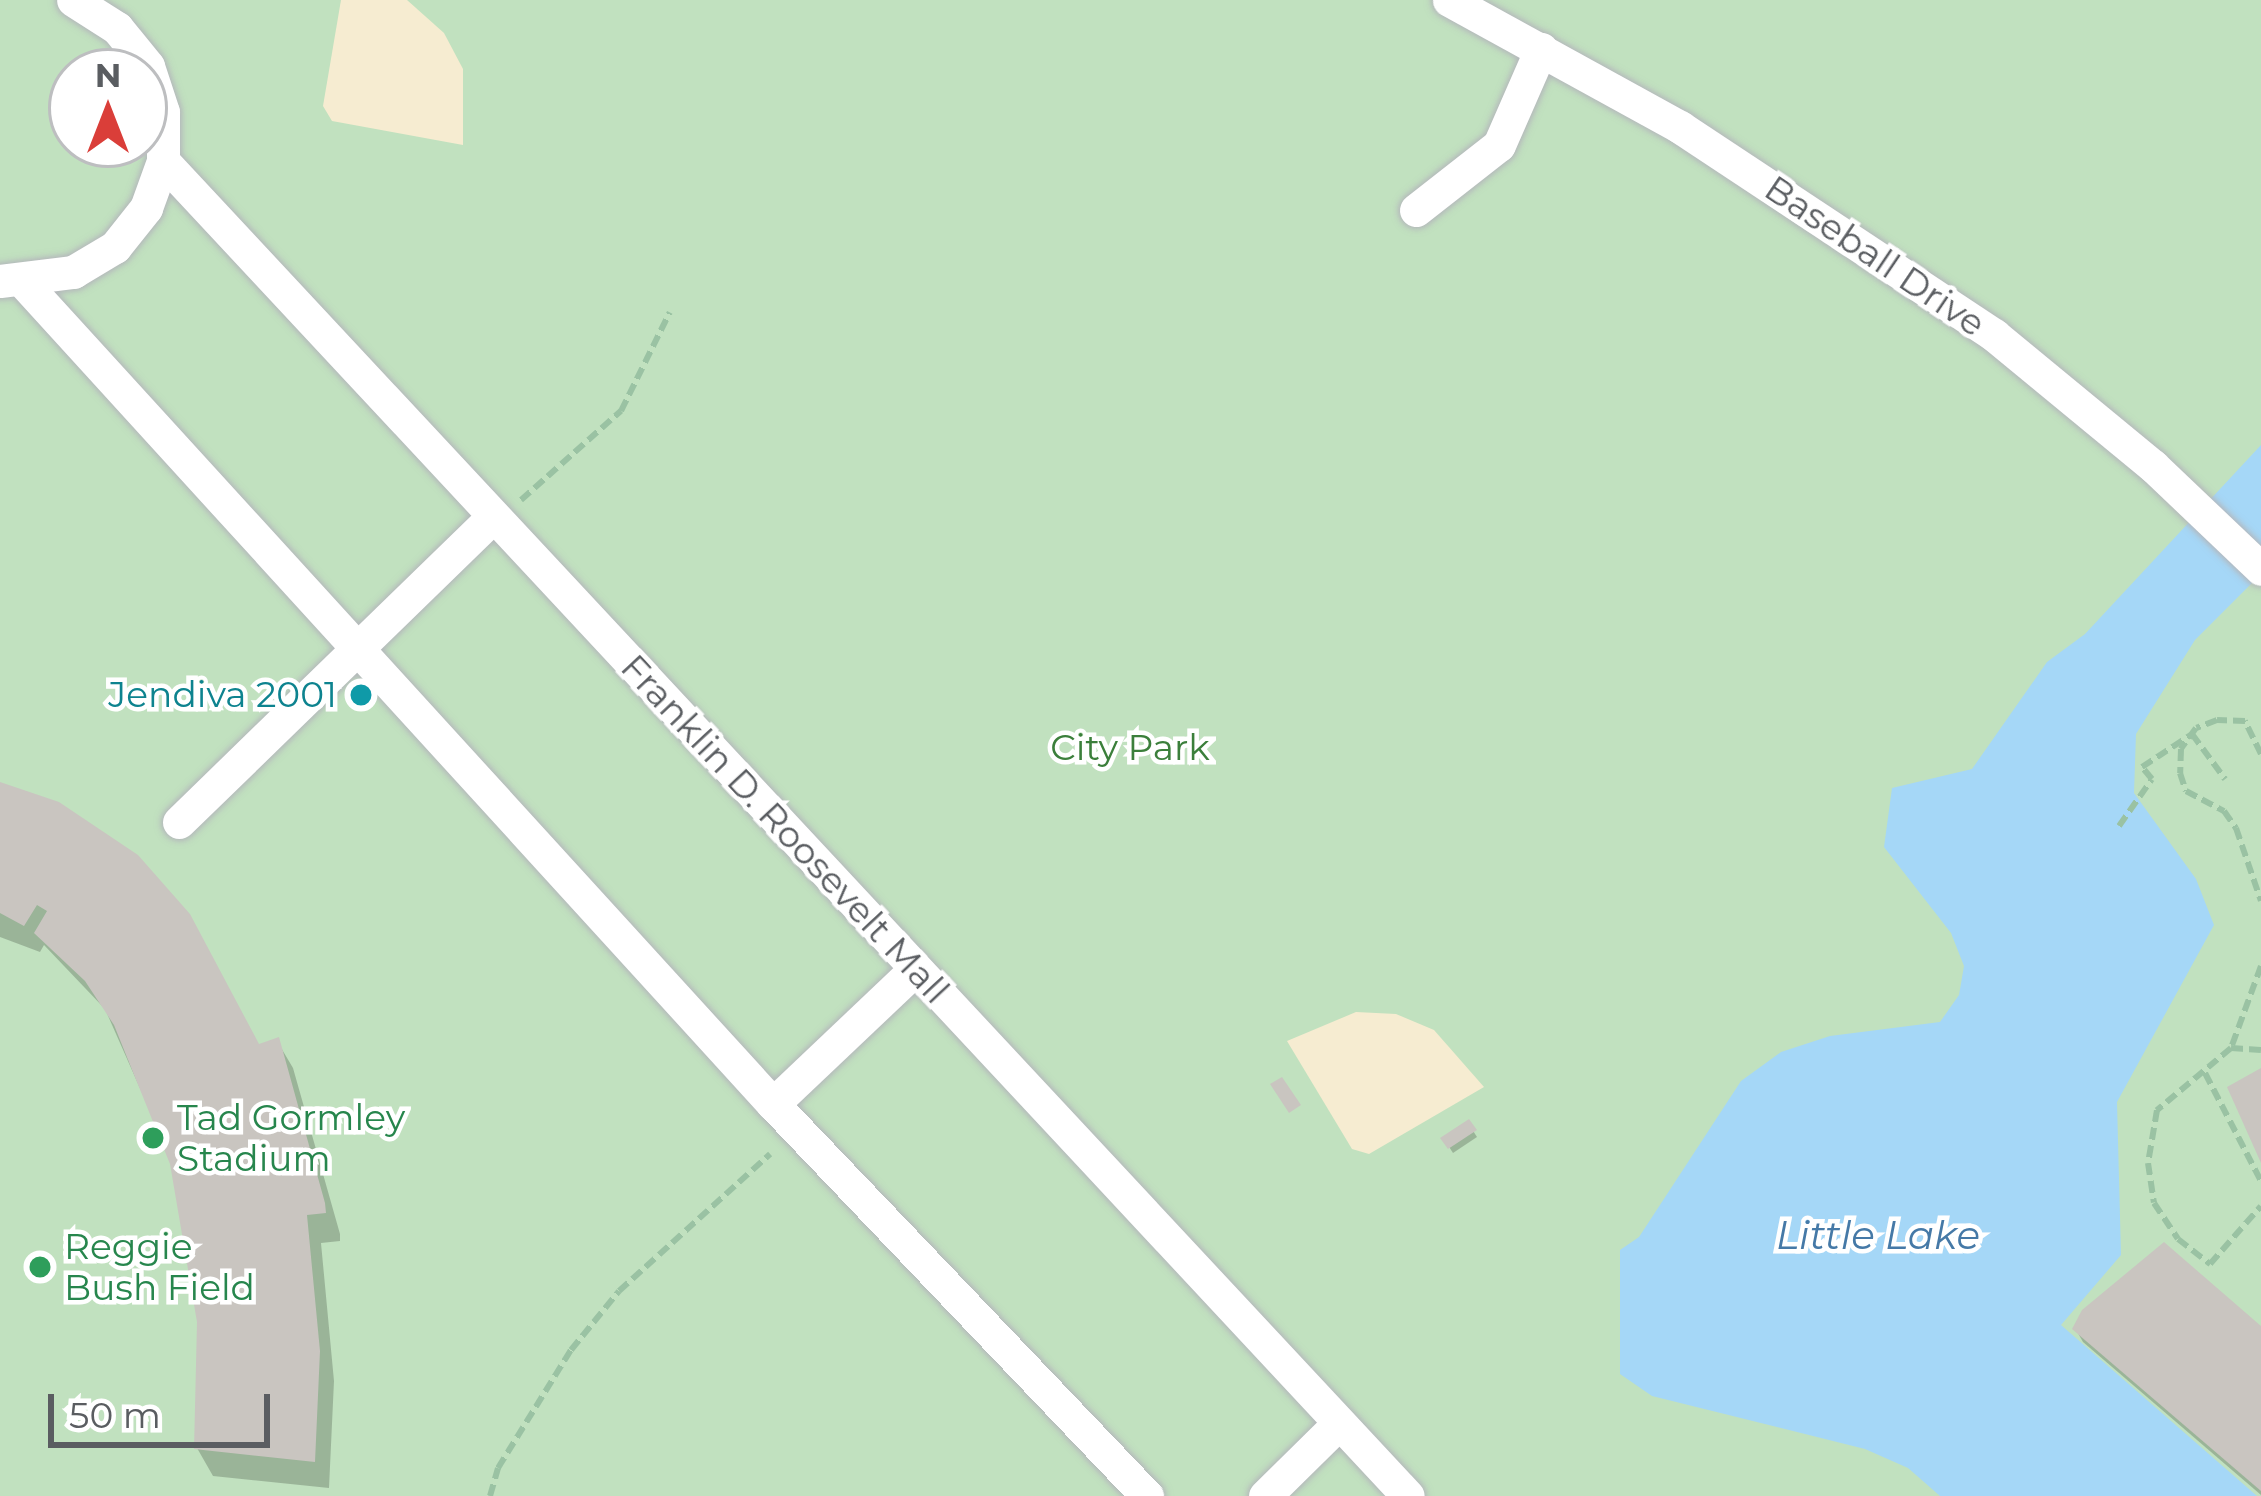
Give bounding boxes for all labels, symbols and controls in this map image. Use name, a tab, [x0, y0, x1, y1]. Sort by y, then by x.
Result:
north arrow	[48, 48, 168, 168]
text: N	[95, 55, 121, 95]
street label: Baseball Drive	[1757, 166, 1993, 346]
street label: Franklin D. Roosevelt Mall	[612, 646, 958, 1012]
place label: Jendiva 2001	[108, 673, 337, 717]
marker: Jendiva 2001	[348, 682, 374, 708]
park label: City Park	[1050, 726, 1210, 770]
place label: Tad Gormley Stadium	[177, 1095, 405, 1180]
marker: Tad Gormley Stadium	[140, 1125, 166, 1151]
water label: Little Lake	[1776, 1212, 1980, 1258]
place label: Reggie Bush Field	[64, 1224, 255, 1309]
marker: Reggie Bush Field	[27, 1254, 53, 1280]
scale bar	[54, 1370, 276, 1444]
text: 50 m	[69, 1393, 161, 1437]

